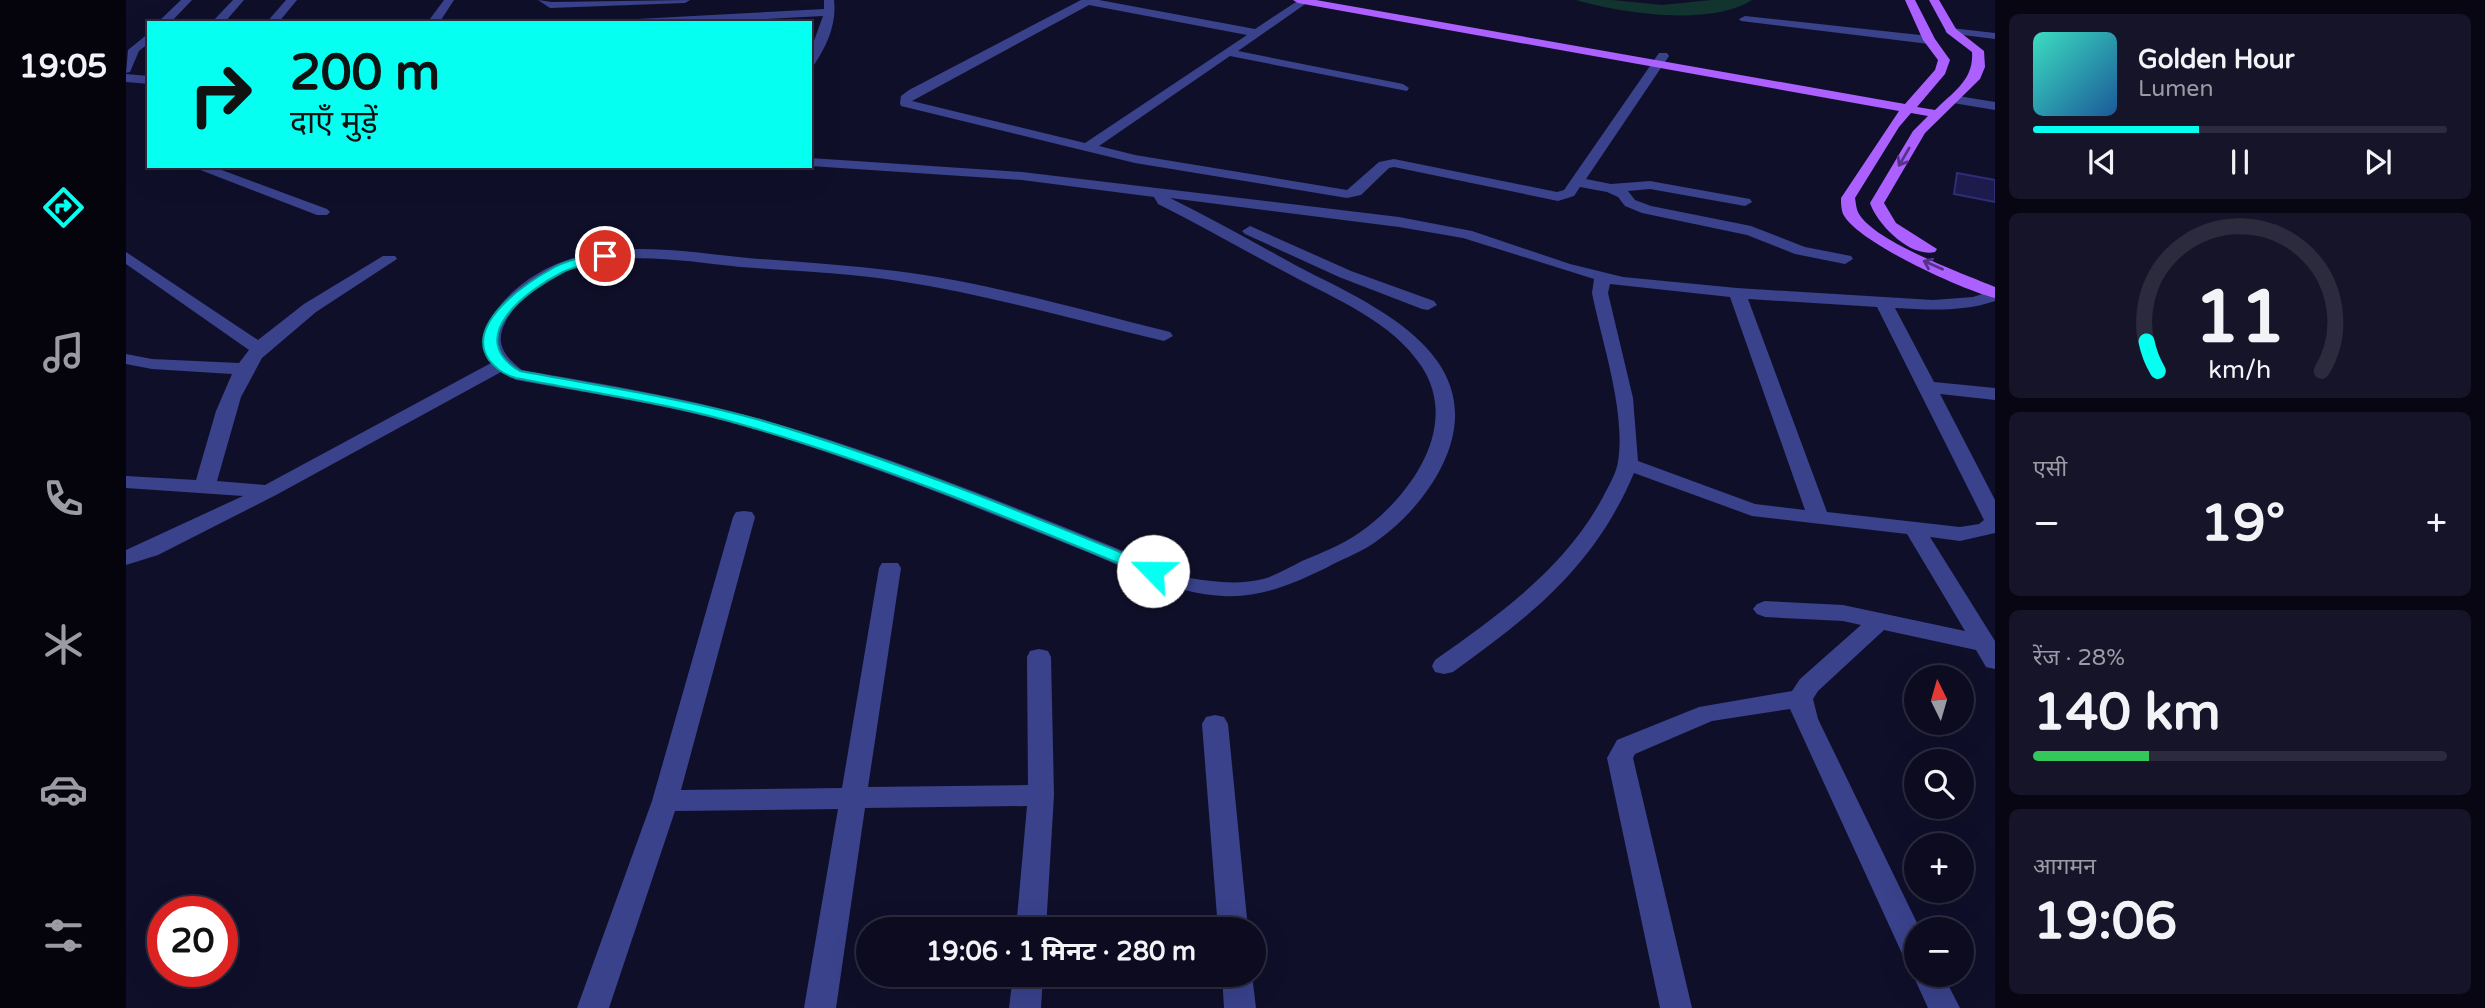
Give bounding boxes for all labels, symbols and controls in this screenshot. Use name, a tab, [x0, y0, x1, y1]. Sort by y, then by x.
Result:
text: 200 m	[290, 44, 440, 103]
text: Golden Hour	[2138, 44, 2295, 75]
text: 19:05	[19, 48, 107, 86]
icon: right	[175, 49, 266, 140]
text: Lumen	[2138, 75, 2213, 103]
text: दाएँ मुड़ें	[290, 104, 378, 142]
icon: previous	[2083, 143, 2121, 181]
icon: pause	[2221, 143, 2259, 181]
icon: next	[2359, 143, 2397, 181]
one-way arrow	[1897, 147, 1911, 167]
icon: directions	[39, 183, 88, 232]
pin	[575, 226, 635, 286]
icon: arrive	[586, 237, 624, 275]
one-way arrow	[1923, 258, 1944, 271]
text: 11	[2194, 275, 2286, 363]
icon: music	[39, 328, 88, 377]
text: km/h	[2209, 355, 2271, 385]
text: एसी	[2033, 455, 2067, 483]
icon: phone	[39, 474, 88, 523]
text: 19°	[2200, 492, 2285, 555]
text: −	[2033, 501, 2060, 547]
text: +	[2426, 501, 2447, 547]
position arrow	[1116, 534, 1190, 608]
icon: climate	[39, 620, 88, 669]
text: रेंज · 28%	[2033, 644, 2125, 672]
north arrow	[1904, 665, 1974, 735]
map controls	[1904, 665, 1974, 987]
text: 140 km	[2033, 681, 2221, 744]
button: search	[1904, 749, 1974, 819]
icon: car	[39, 765, 88, 814]
button: +	[1904, 833, 1974, 903]
text: आगमन	[2033, 853, 2096, 881]
text: 19:06	[2033, 890, 2177, 953]
speed limit sign: 20	[147, 896, 238, 987]
icon: filters	[39, 911, 88, 960]
button: −	[1904, 917, 1974, 987]
text: 19:06 · 1 मिनट · 280 m	[926, 936, 1196, 967]

